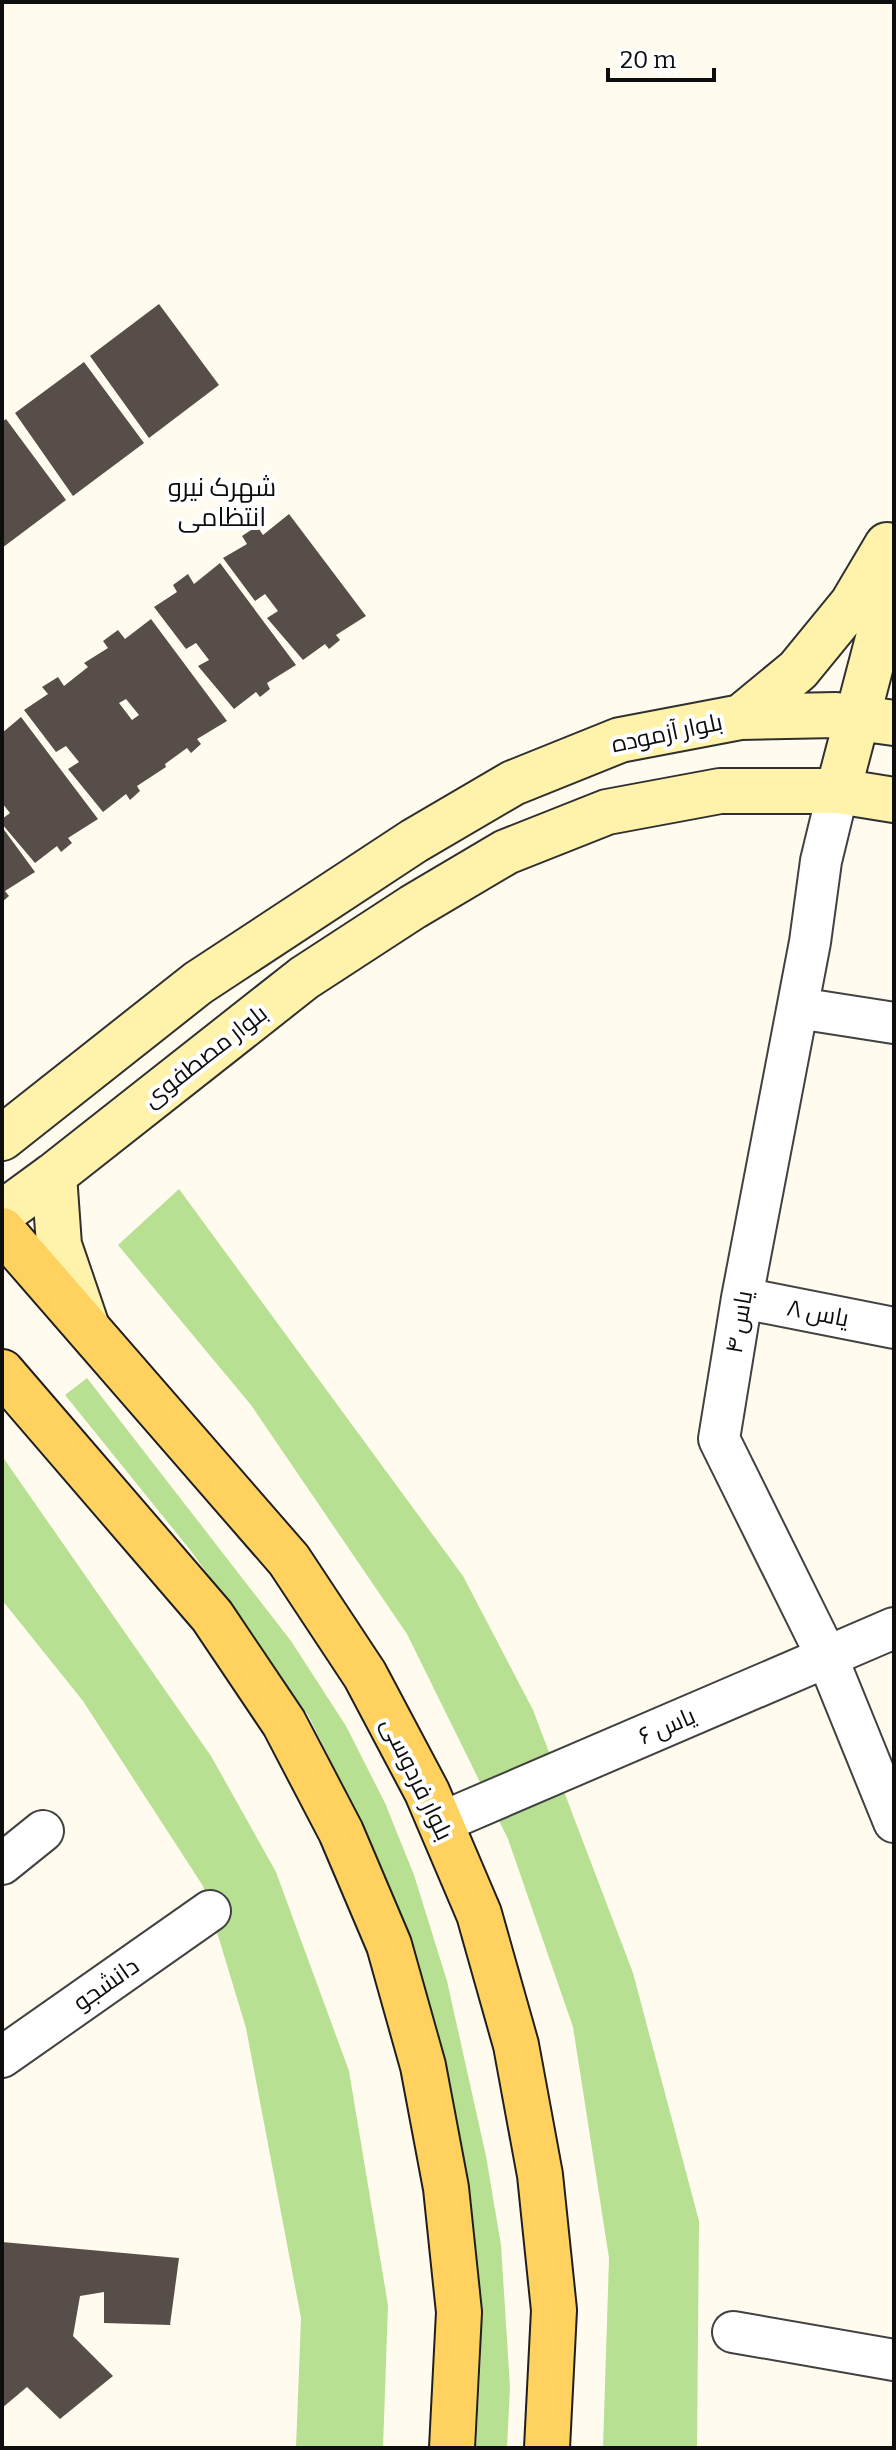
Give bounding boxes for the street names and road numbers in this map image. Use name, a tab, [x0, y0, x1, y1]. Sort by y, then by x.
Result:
street label: بلوار آزموده	[609, 708, 725, 758]
street label: بلوار مصطفوی	[137, 999, 273, 1113]
street label: یاس ۴	[720, 1288, 758, 1356]
street label: یاس ۸	[785, 1293, 852, 1333]
street label: یاس ۶	[634, 1701, 700, 1750]
street label: بلوار فردوسی	[375, 1713, 459, 1845]
street label: دانشجو	[68, 1951, 144, 2017]

